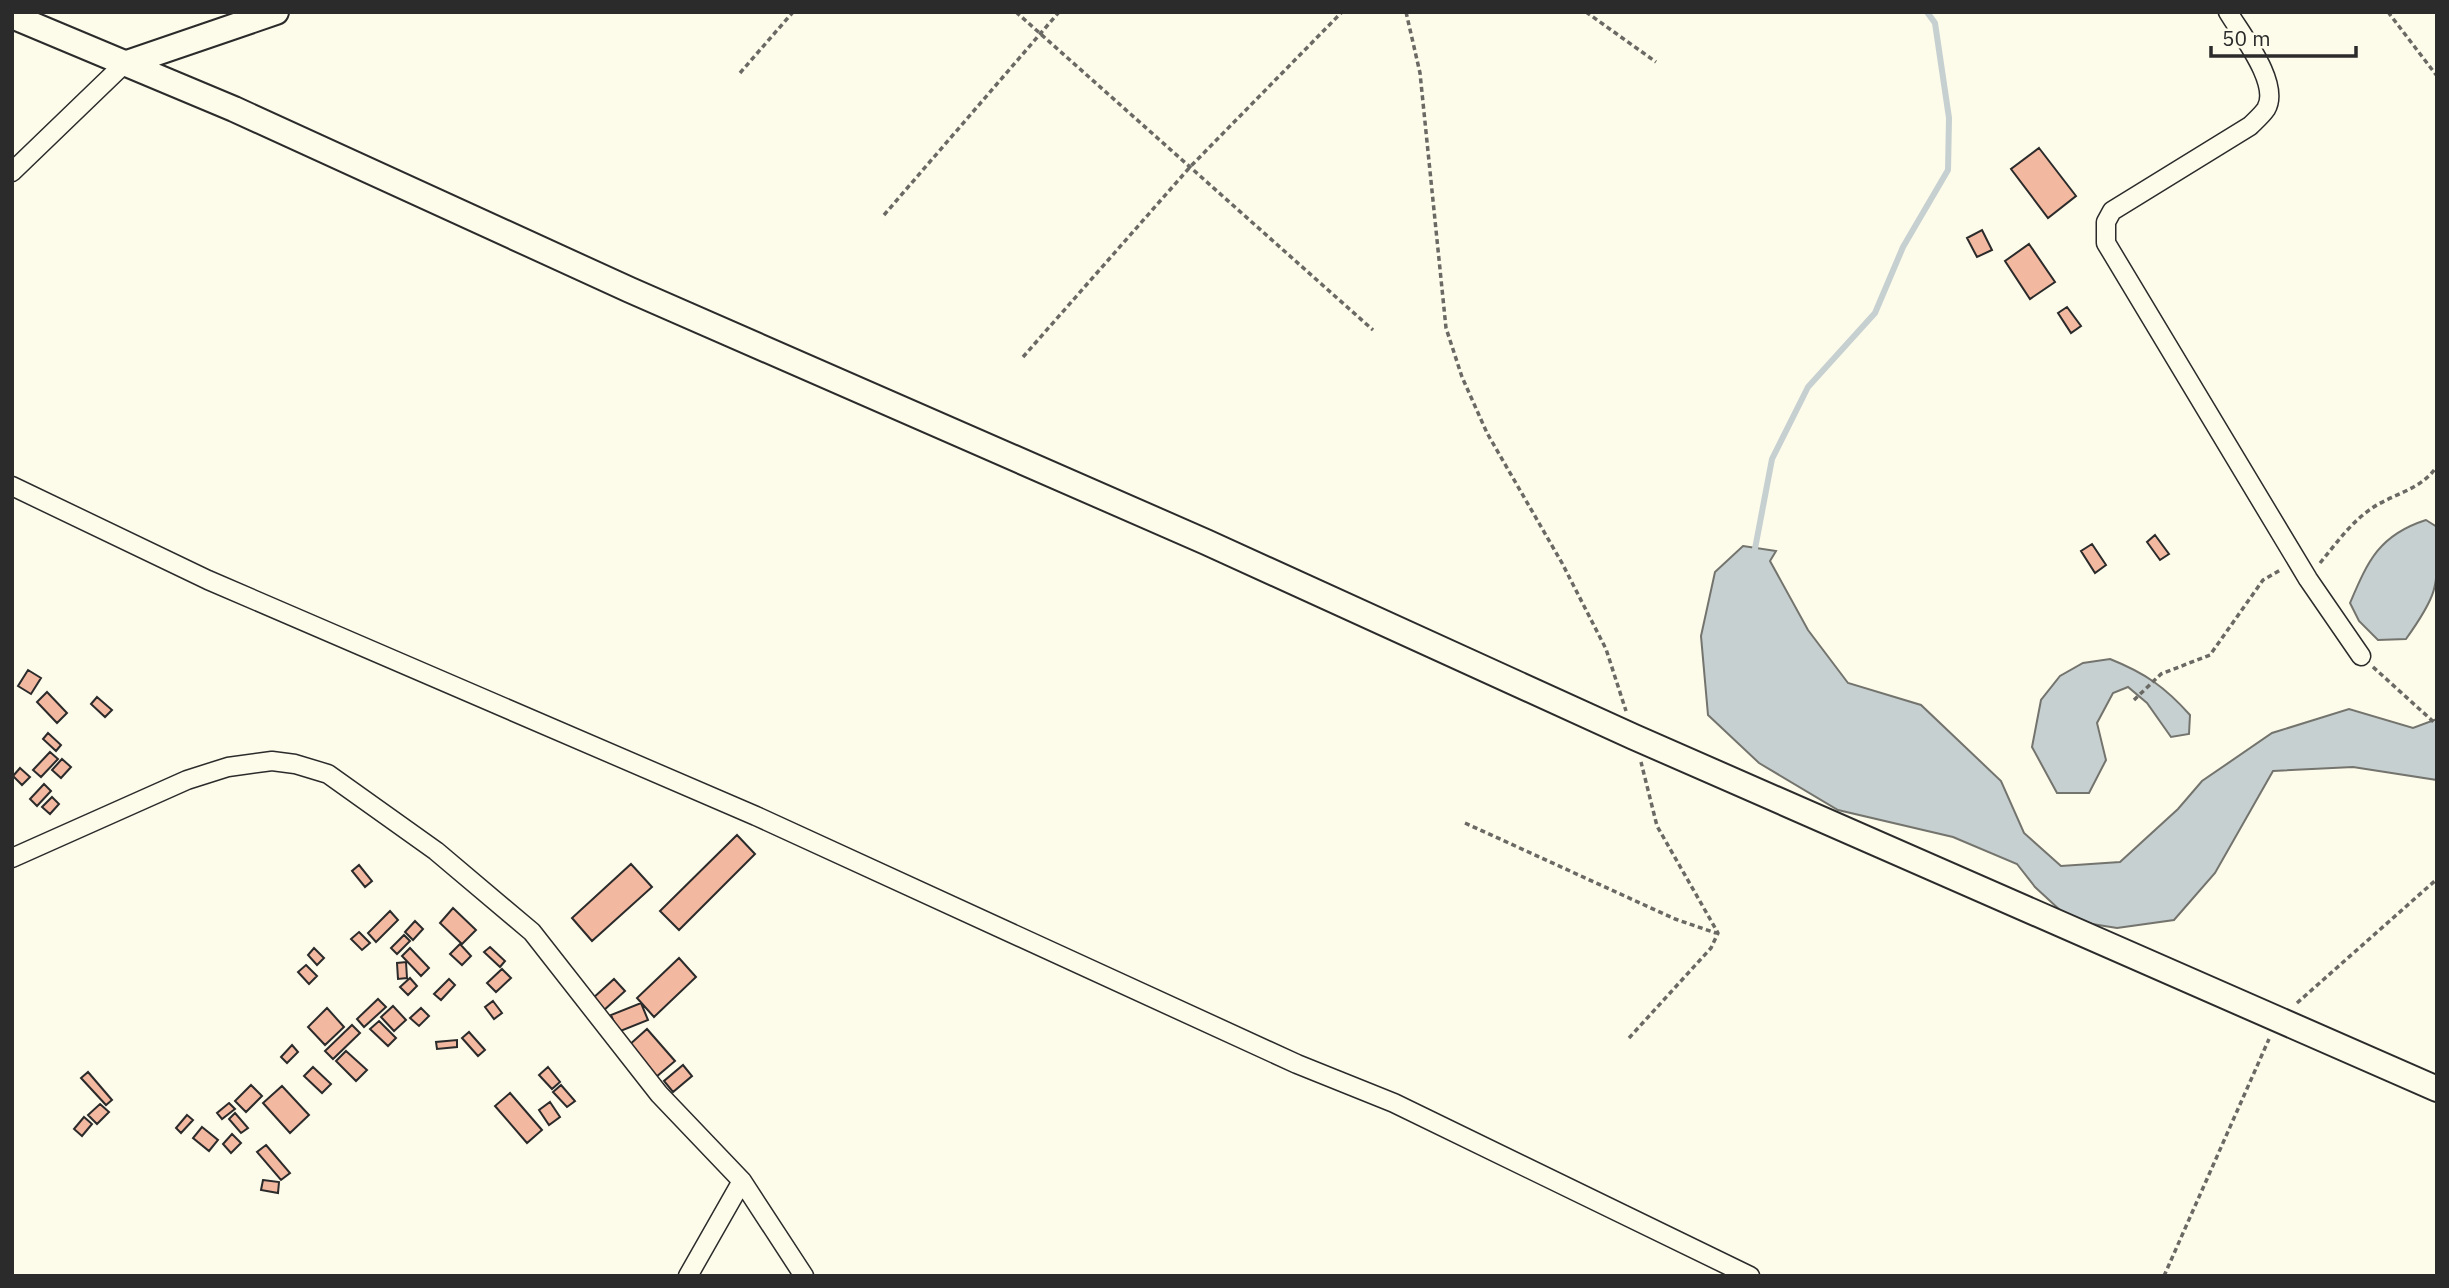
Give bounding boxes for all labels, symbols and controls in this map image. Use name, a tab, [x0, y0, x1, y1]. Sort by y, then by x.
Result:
scale bar	[2211, 14, 2356, 58]
text: 50 m	[2222, 24, 2271, 52]

